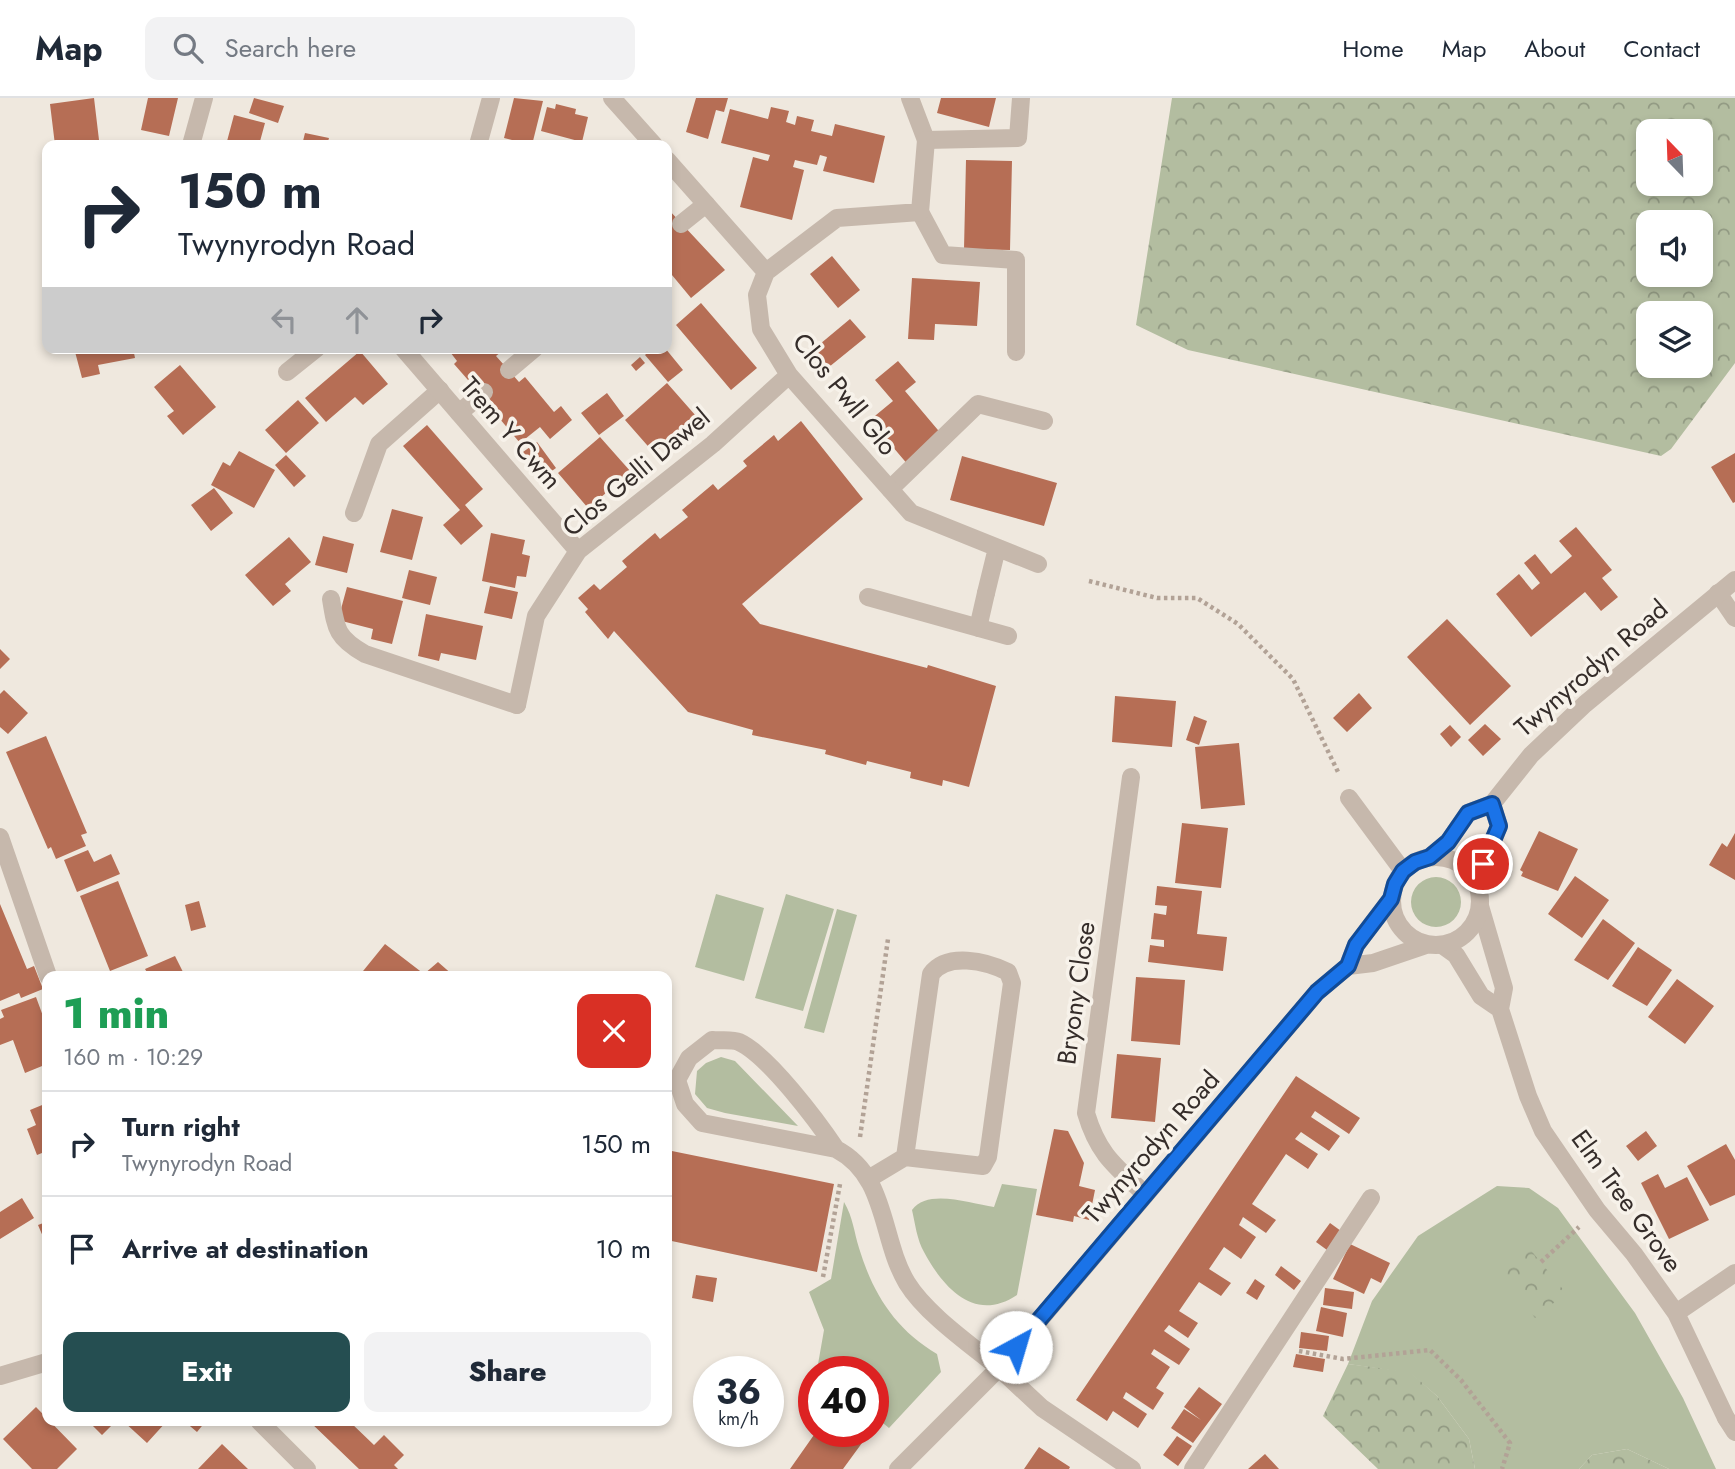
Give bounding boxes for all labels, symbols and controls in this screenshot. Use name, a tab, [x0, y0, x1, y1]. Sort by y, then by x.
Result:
search box	[145, 17, 635, 80]
text: Map	[35, 25, 103, 72]
icon: search	[169, 29, 207, 67]
text: Search here	[225, 29, 356, 67]
text: Home	[1342, 31, 1404, 66]
text: Map	[1442, 31, 1486, 66]
text: About	[1524, 31, 1585, 66]
text: Contact	[1623, 31, 1700, 66]
north arrow	[1636, 119, 1713, 196]
map controls	[1636, 119, 1713, 378]
text: 150 m	[178, 156, 322, 226]
icon: right	[63, 168, 154, 259]
button: sound	[1636, 210, 1713, 287]
text: Twynyrodyn Road	[178, 221, 415, 267]
icon: left	[265, 301, 303, 339]
icon: ahead	[338, 301, 376, 339]
icon: right	[411, 301, 449, 339]
button: layers	[1636, 301, 1713, 378]
street label: Clos Pwll Glo	[784, 324, 906, 464]
street label: Trem Y Cwm	[451, 368, 571, 498]
street label: Clos Gelli Dawel	[554, 399, 718, 545]
street label: Twynyrodyn Road	[1506, 590, 1676, 746]
pin	[1453, 834, 1513, 894]
icon: arrive	[1464, 845, 1502, 883]
street label: Bryony Close	[1047, 919, 1105, 1067]
text: 1 min	[63, 983, 169, 1044]
button: close	[577, 994, 651, 1068]
text: 160 m · 10:29	[63, 1040, 203, 1074]
street label: Twynyrodyn Road	[1073, 1062, 1229, 1232]
text: Turn right	[122, 1108, 240, 1146]
street label: Elm Tree Grove	[1562, 1122, 1692, 1280]
icon: right	[63, 1125, 101, 1163]
text: 150 m	[581, 1125, 651, 1163]
text: Twynyrodyn Road	[122, 1146, 292, 1180]
icon: arrive	[63, 1230, 101, 1268]
text: Arrive at destination	[122, 1230, 369, 1268]
text: 10 m	[596, 1230, 651, 1268]
position arrow	[979, 1310, 1053, 1384]
button: Exit	[63, 1332, 350, 1412]
button: Share	[364, 1332, 651, 1412]
speed limit sign: 40	[798, 1356, 889, 1447]
text: 36	[716, 1367, 761, 1417]
text: km/h	[718, 1406, 759, 1432]

